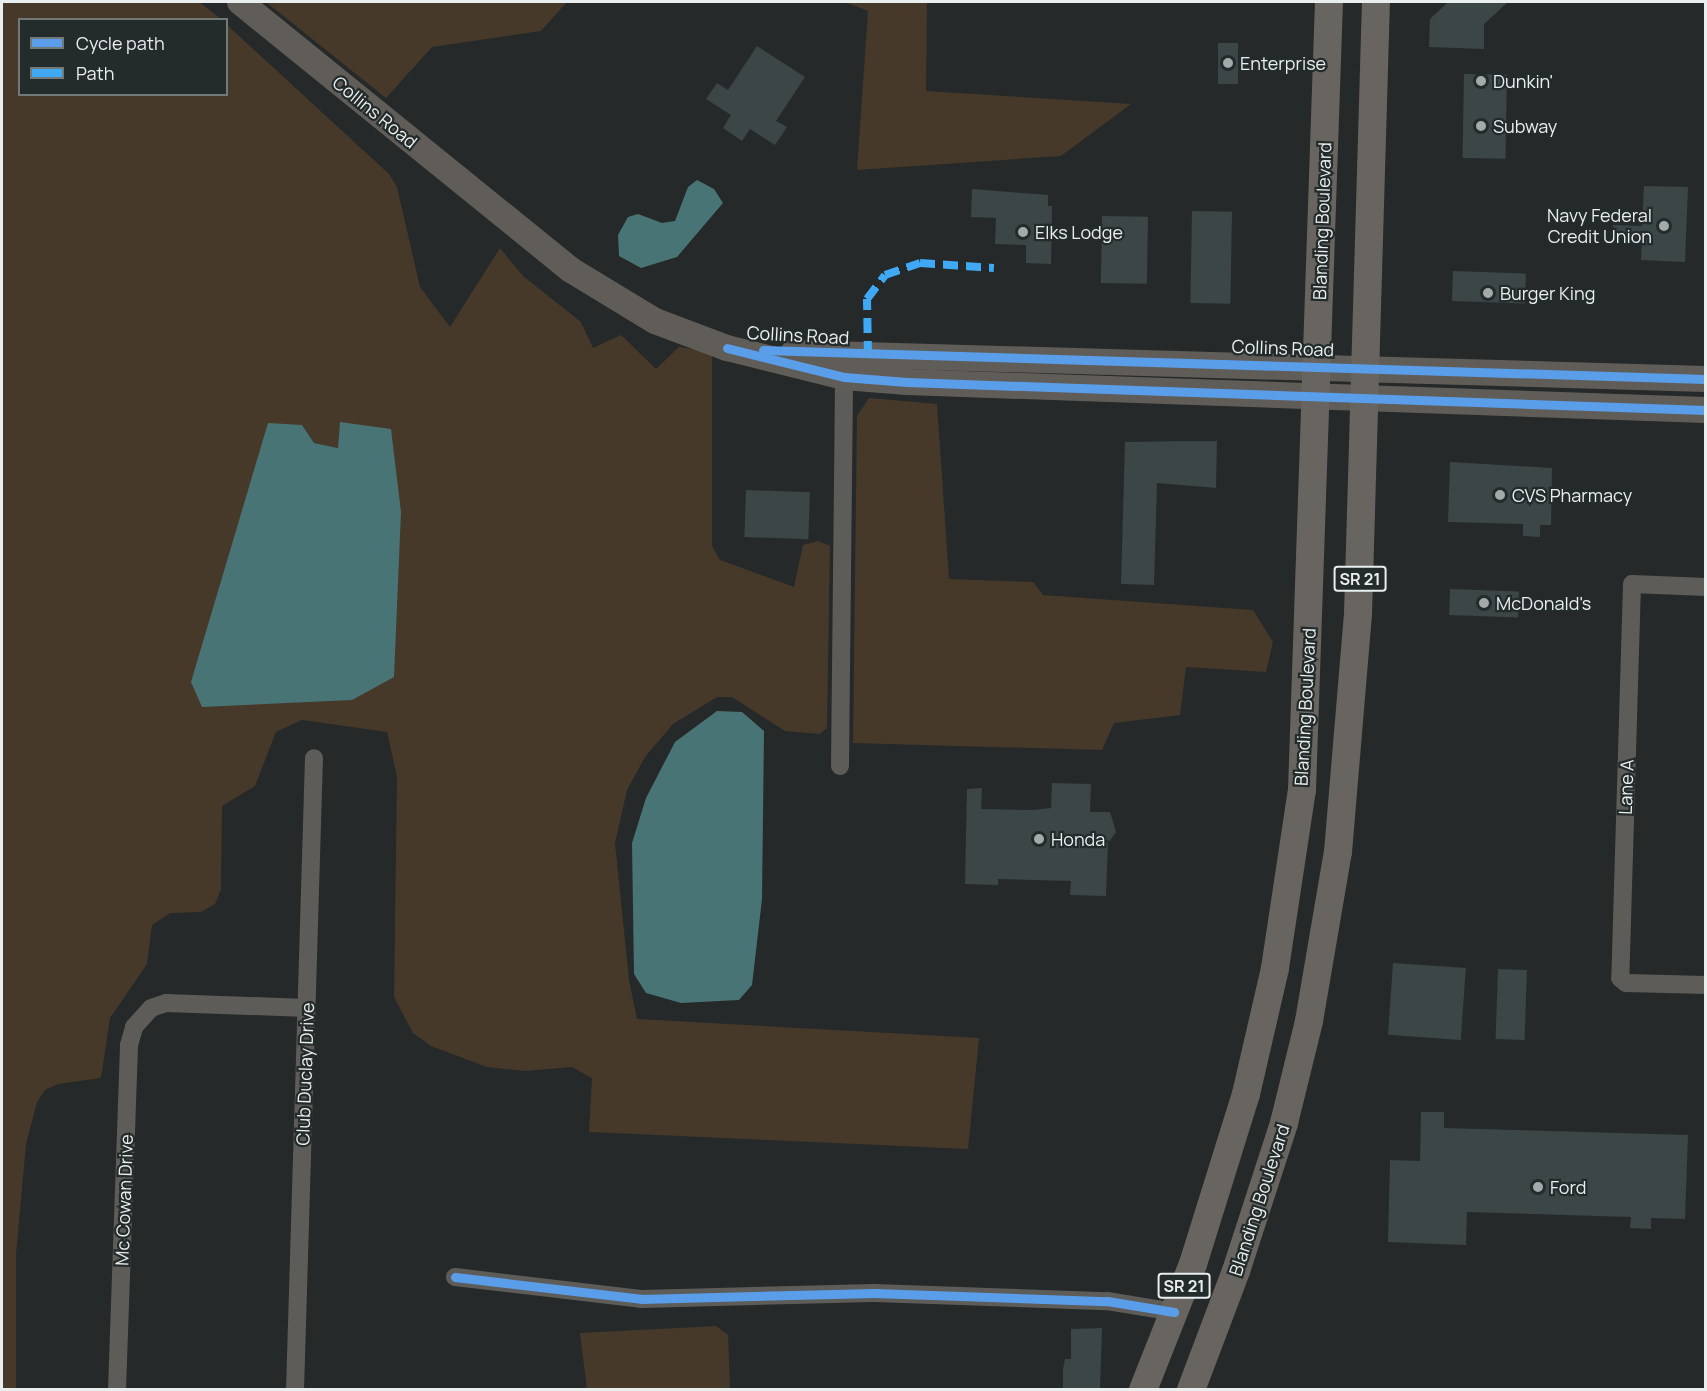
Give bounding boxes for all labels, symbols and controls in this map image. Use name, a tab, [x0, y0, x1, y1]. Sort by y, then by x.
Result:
legend	[18, 18, 228, 96]
text: Cycle path	[76, 31, 165, 55]
place label: Enterprise	[1240, 52, 1326, 74]
marker: Enterprise	[1221, 56, 1235, 70]
text: Path	[76, 61, 114, 85]
place label: Dunkin'	[1493, 70, 1553, 92]
street label: Collins Road	[328, 71, 422, 153]
marker: Dunkin'	[1474, 74, 1488, 88]
place label: Subway	[1493, 115, 1557, 137]
marker: Subway	[1474, 119, 1488, 133]
street label: Blanding Boulevard	[1308, 142, 1336, 300]
place label: Navy Federal Credit Union	[1547, 205, 1652, 248]
marker: Navy Federal Credit Union	[1657, 219, 1671, 233]
place label: Elks Lodge	[1035, 221, 1123, 243]
marker: Elks Lodge	[1016, 225, 1030, 239]
place label: Burger King	[1500, 282, 1595, 304]
marker: Burger King	[1481, 286, 1495, 300]
street label: Collins Road	[746, 322, 850, 348]
street label: Collins Road	[1231, 335, 1335, 361]
place label: CVS Pharmacy	[1512, 484, 1632, 506]
marker: CVS Pharmacy	[1493, 488, 1507, 502]
road number: SR 21	[1333, 566, 1387, 592]
place label: McDonald's	[1496, 592, 1591, 614]
marker: McDonald's	[1477, 596, 1491, 610]
street label: Blanding Boulevard	[1290, 628, 1320, 786]
street label: Lane A	[1614, 759, 1638, 815]
place label: Honda	[1051, 828, 1105, 850]
marker: Honda	[1032, 832, 1046, 846]
street label: Club Duclay Drive	[292, 1002, 318, 1146]
street label: Blanding Boulevard	[1224, 1122, 1294, 1278]
street label: Mc Cowan Drive	[111, 1134, 137, 1266]
place label: Ford	[1550, 1176, 1586, 1198]
marker: Ford	[1531, 1180, 1545, 1194]
road number: SR 21	[1157, 1273, 1211, 1299]

